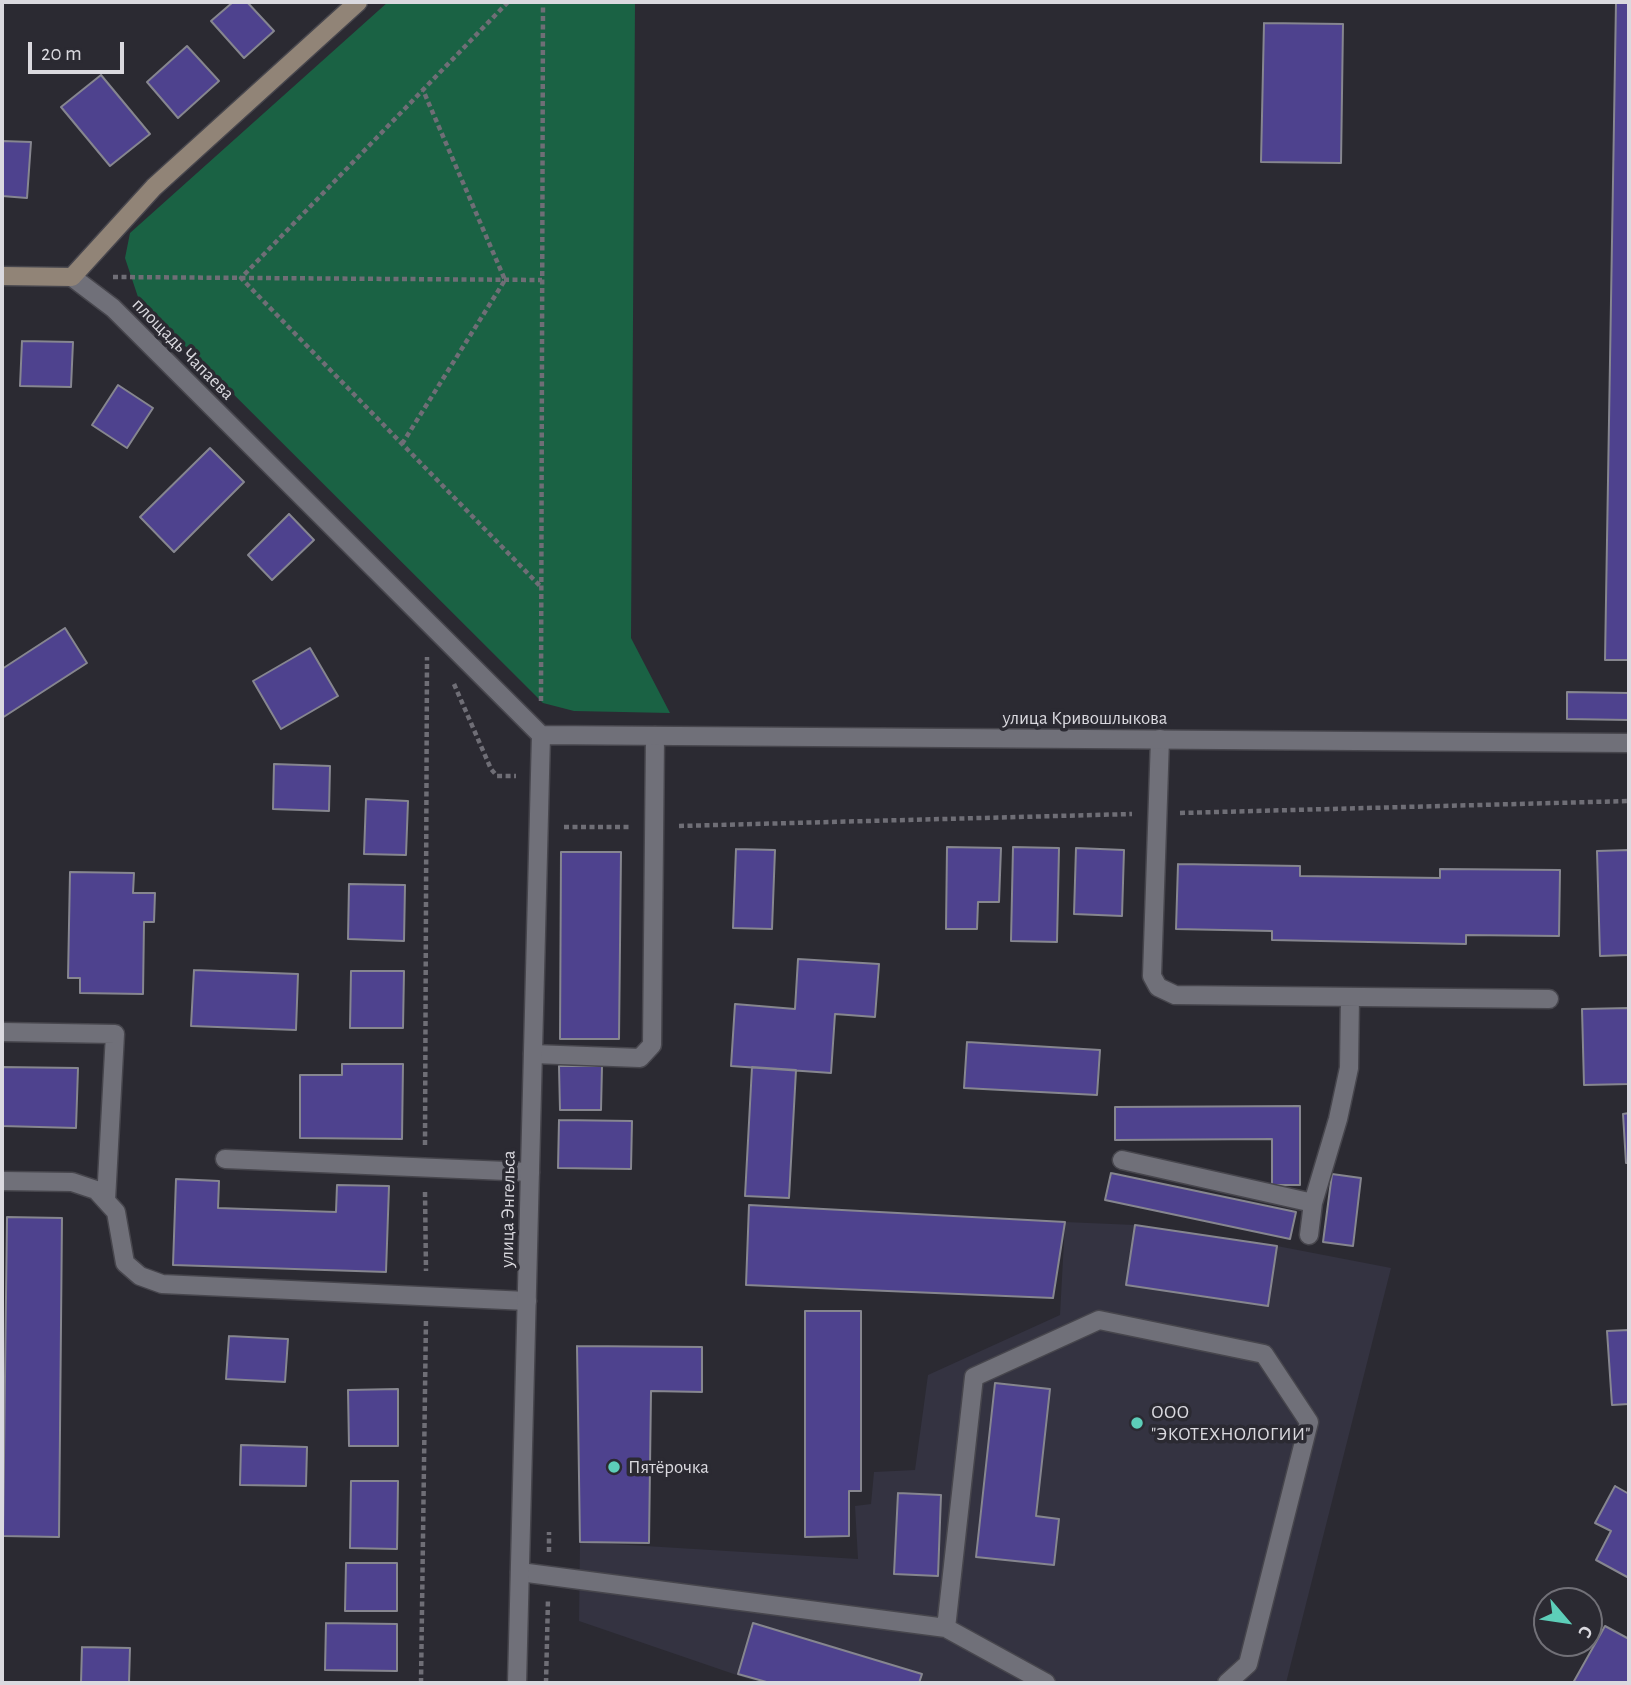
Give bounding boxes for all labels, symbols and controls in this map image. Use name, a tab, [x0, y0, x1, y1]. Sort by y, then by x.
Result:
scale bar	[32, 28, 128, 72]
text: 20 m	[41, 43, 82, 64]
street label: площадь Чапаева	[127, 293, 239, 405]
street label: улица Кривошлыкова	[1003, 707, 1167, 729]
street label: улица Энгельса	[496, 1150, 520, 1268]
place label: ООО "ЭКОТЕХНОЛОГИИ"	[1151, 1401, 1310, 1445]
marker: ООО "ЭКОТЕХНОЛОГИИ"	[1129, 1415, 1145, 1431]
place label: Пятёрочка	[628, 1456, 709, 1478]
marker: Пятёрочка	[606, 1459, 622, 1475]
north arrow	[1533, 1587, 1603, 1657]
text: С	[1574, 1622, 1596, 1641]

